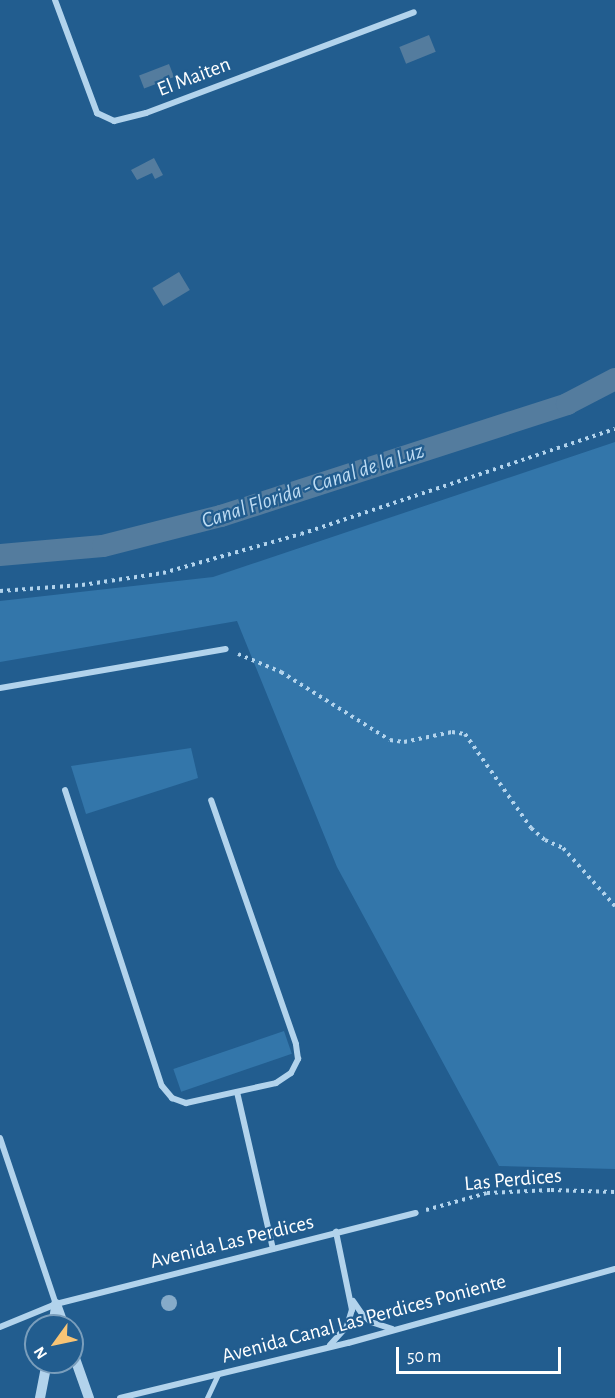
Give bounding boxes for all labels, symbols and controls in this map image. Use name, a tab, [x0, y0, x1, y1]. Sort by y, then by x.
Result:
street label: El Maiten	[154, 51, 234, 103]
water label: Canal Florida - Canal de la Luz	[198, 437, 428, 535]
street label: Las Perdices	[463, 1163, 563, 1197]
street label: Avenida Las Perdices	[148, 1209, 316, 1275]
street label: Avenida Canal Las Perdices Poniente	[219, 1269, 509, 1369]
north arrow	[24, 1314, 84, 1374]
scale bar	[399, 1335, 564, 1373]
text: N	[31, 1344, 50, 1362]
text: 50 m	[407, 1348, 441, 1366]

